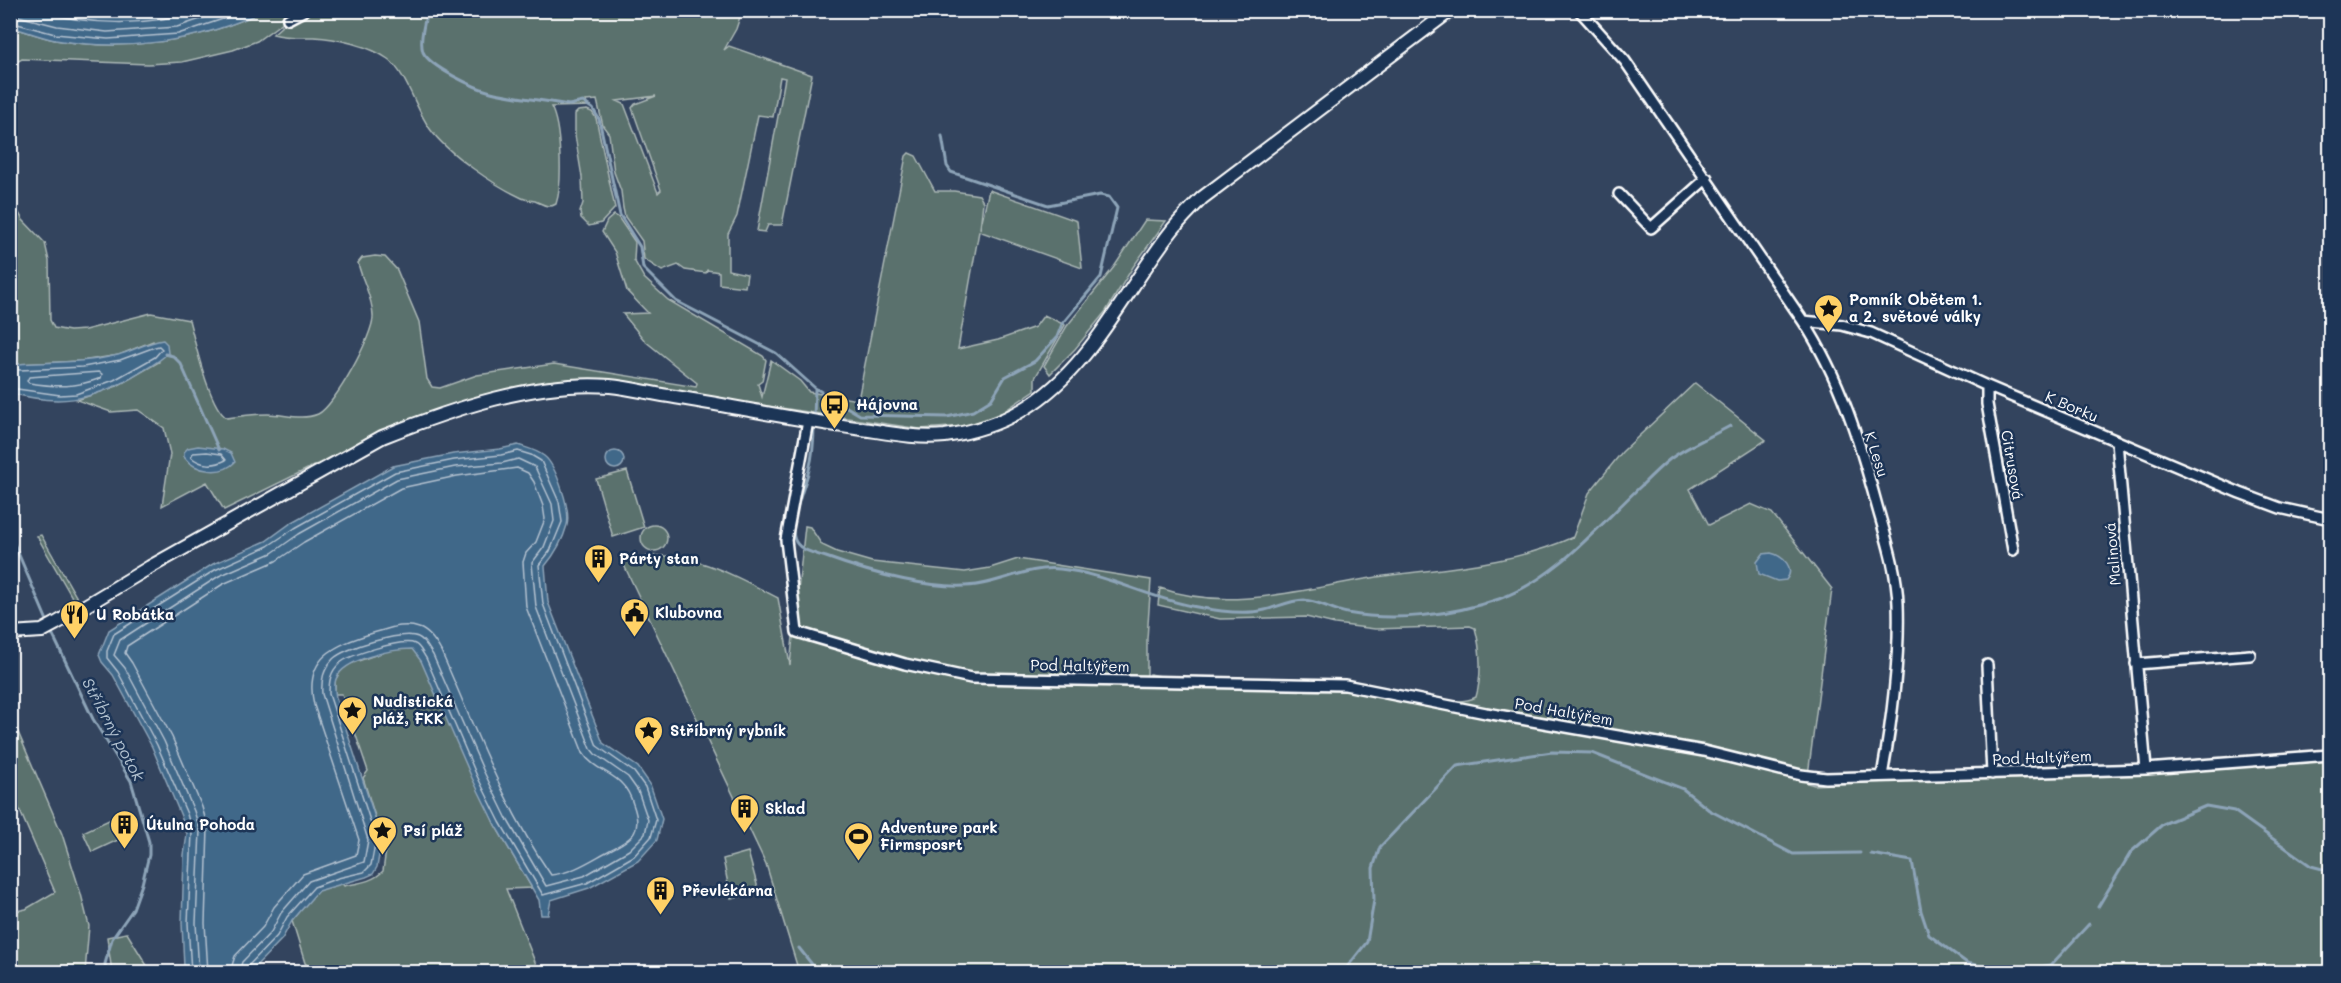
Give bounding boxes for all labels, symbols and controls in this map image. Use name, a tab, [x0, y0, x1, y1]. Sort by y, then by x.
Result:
place label: Pomník Obětem 1. a 2. světové války	[1849, 289, 1982, 326]
place icon: Pomník Obětem 1. a 2. světové války	[1812, 292, 1844, 334]
street label: K Borku	[2042, 386, 2102, 426]
bus stop icon: Hájovna	[819, 388, 851, 430]
place label: Hájovna	[856, 394, 918, 414]
street label: K Lesu	[1860, 429, 1894, 479]
street label: Citrusová	[1997, 429, 2029, 501]
street label: Malinová	[2099, 521, 2125, 587]
building icon: Párty stan	[582, 542, 614, 584]
place label: Párty stan	[619, 548, 699, 568]
public building icon: Klubovna	[618, 596, 650, 638]
restaurant icon: U Robátka	[59, 598, 91, 640]
place label: Klubovna	[655, 602, 722, 622]
place label: U Robátka	[96, 604, 174, 624]
street label: Pod Haltýřem	[1030, 654, 1130, 676]
water label: Stříbrný potok	[78, 674, 150, 785]
place label: Nudistická pláž, FKK	[373, 691, 453, 728]
street label: Pod Haltýřem	[1513, 693, 1615, 729]
place icon: Nudistická pláž, FKK	[336, 694, 368, 736]
place icon: Stříbrný rybník	[633, 714, 665, 756]
place label: Stříbrný rybník	[670, 720, 786, 740]
street label: Pod Haltýřem	[1992, 745, 2092, 769]
building icon: Sklad	[728, 792, 760, 834]
place label: Sklad	[765, 798, 806, 818]
building icon: Útulna Pohoda	[109, 808, 141, 850]
place label: Útulna Pohoda	[146, 814, 255, 834]
place icon: Psí pláž	[366, 814, 398, 856]
place label: Adventure park Firmsposrt	[880, 817, 998, 854]
place label: Psí pláž	[403, 820, 463, 840]
sports icon: Adventure park Firmsposrt	[843, 820, 875, 862]
building icon: Převlékárna	[645, 874, 677, 916]
place label: Převlékárna	[682, 880, 773, 900]

